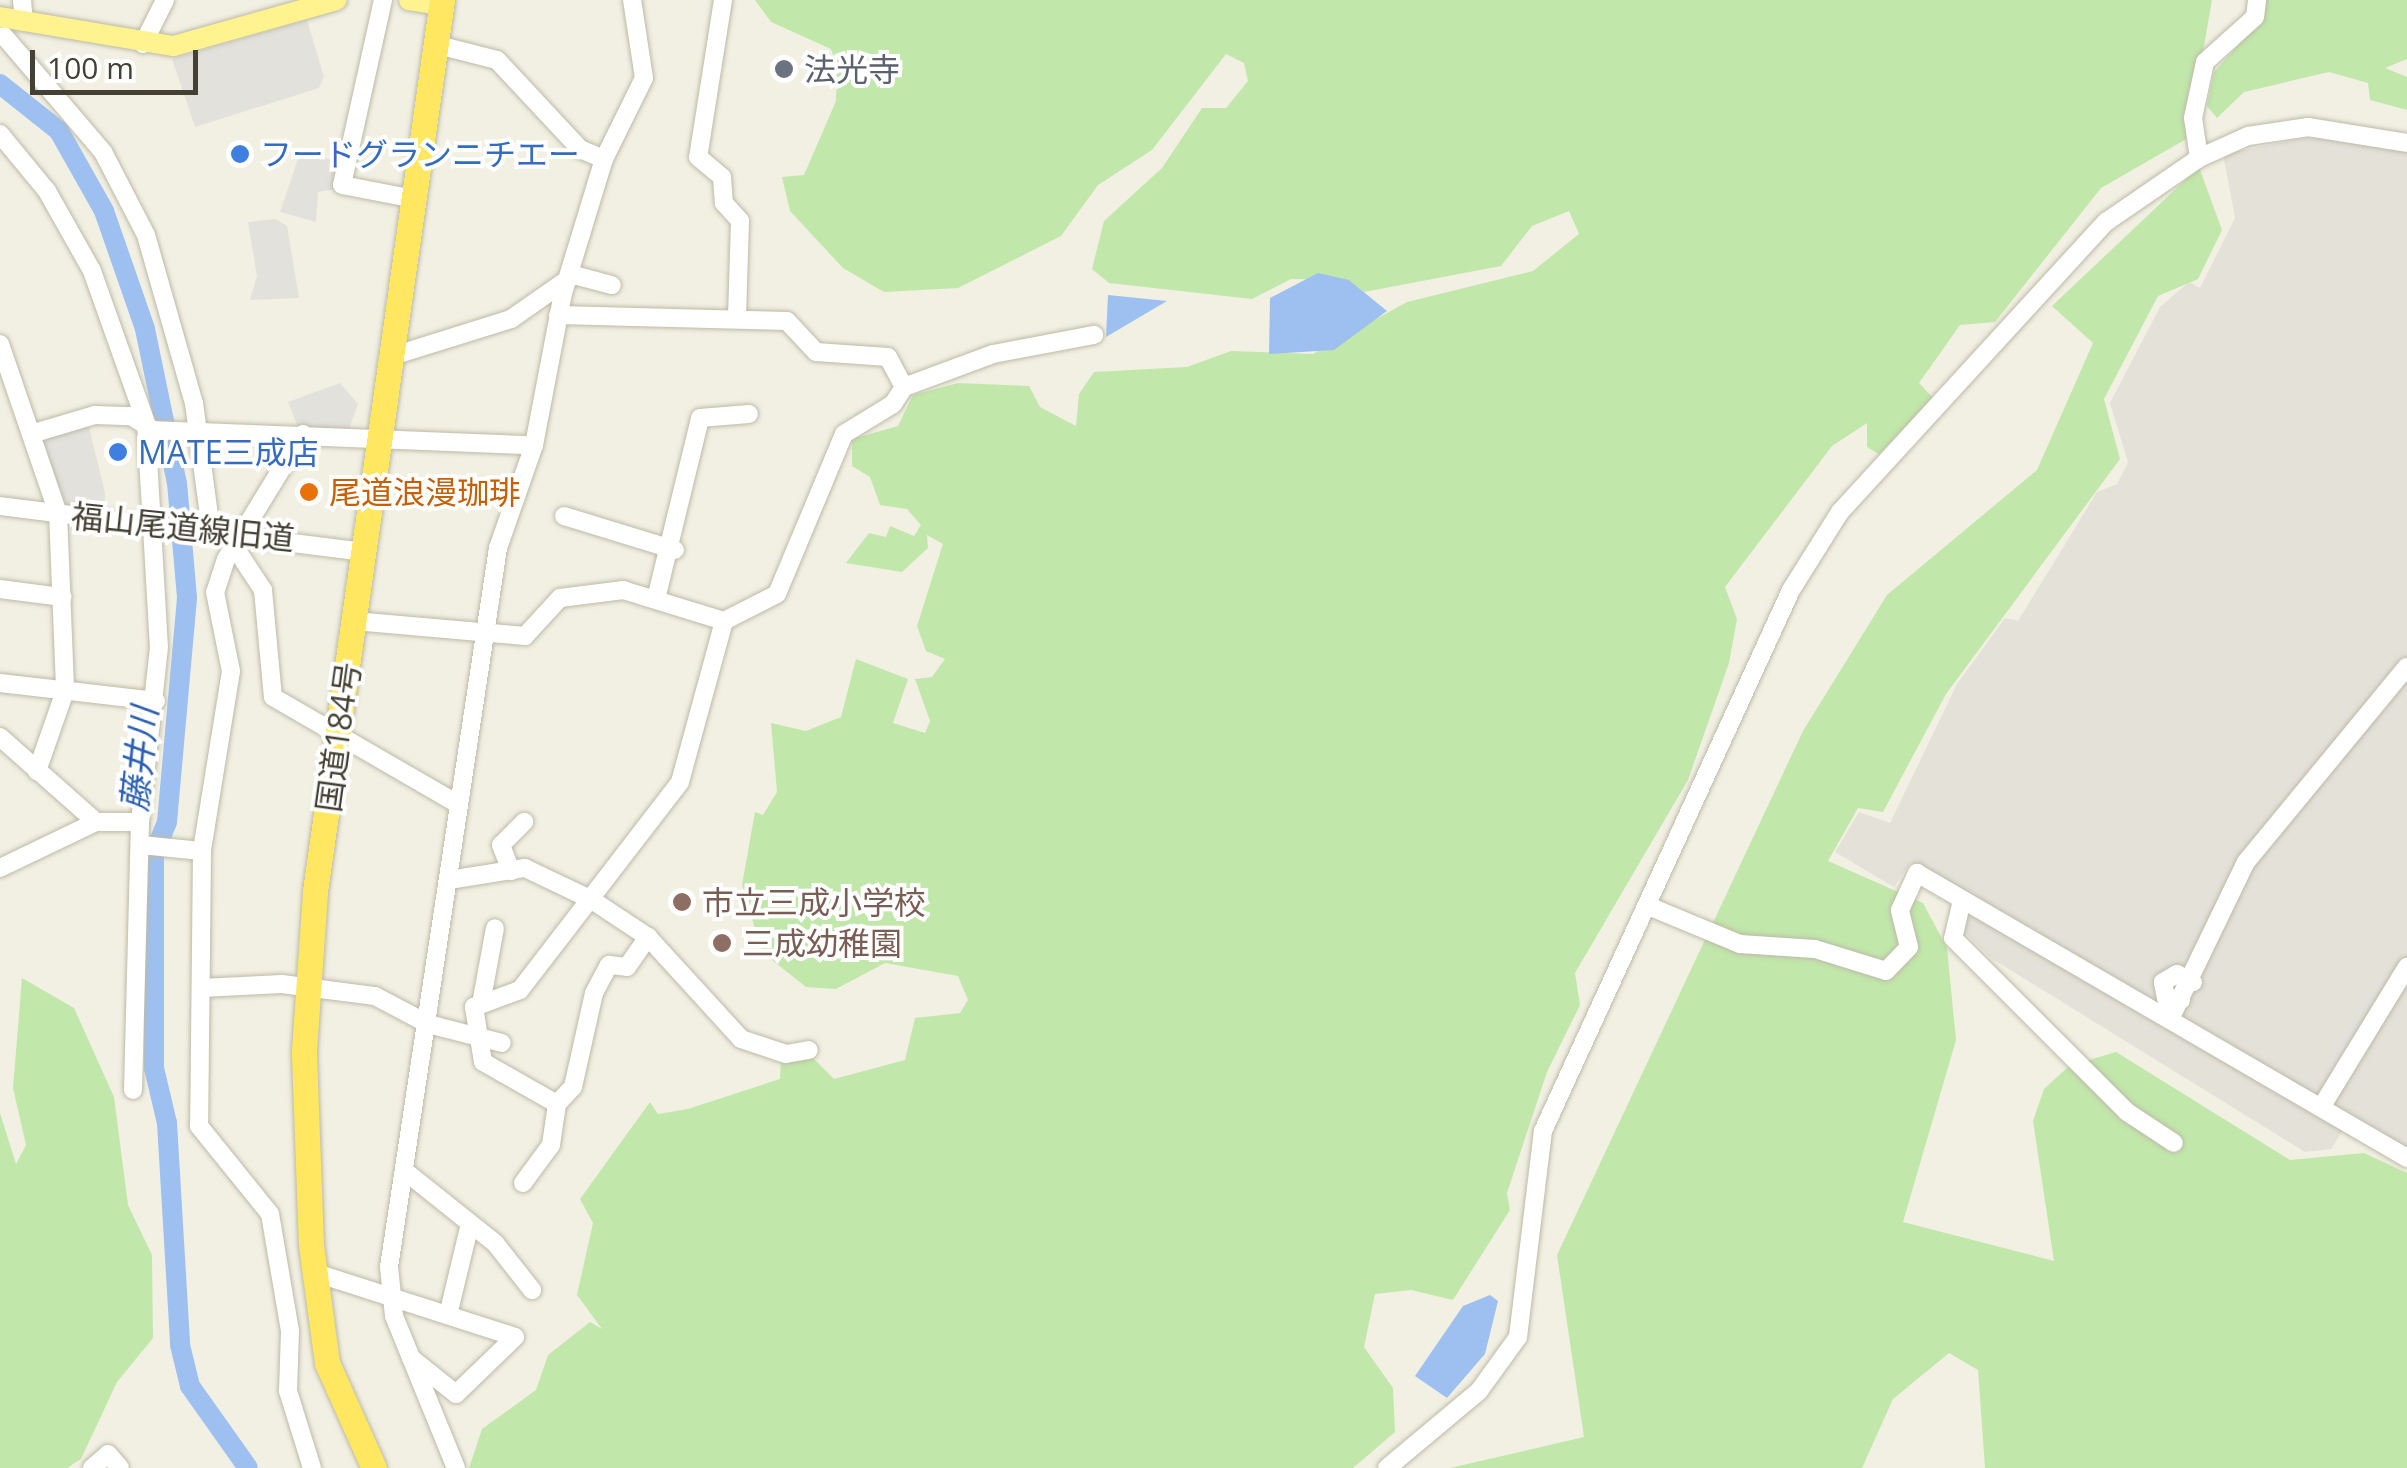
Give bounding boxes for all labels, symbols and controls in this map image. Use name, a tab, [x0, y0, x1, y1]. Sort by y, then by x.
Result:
scale bar	[35, 30, 202, 92]
text: 100 m	[47, 47, 134, 88]
place label: 法光寺	[804, 50, 900, 88]
marker: 法光寺	[773, 58, 795, 80]
place label: フードグランニチエー	[260, 135, 580, 173]
marker: フードグランニチエー	[229, 143, 251, 165]
place label: MATE三成店	[138, 433, 318, 471]
marker: MATE三成店	[107, 441, 129, 463]
place label: 尾道浪漫珈琲	[329, 473, 521, 511]
marker: 尾道浪漫珈琲	[298, 481, 320, 503]
street label: 福山尾道線旧道	[70, 496, 296, 558]
street label: 国道184号	[308, 660, 368, 814]
water label: 藤井川	[113, 705, 165, 813]
place label: 市立三成小学校	[702, 883, 926, 921]
marker: 市立三成小学校	[671, 891, 693, 913]
place label: 三成幼稚園	[742, 924, 902, 962]
marker: 三成幼稚園	[711, 932, 733, 954]

